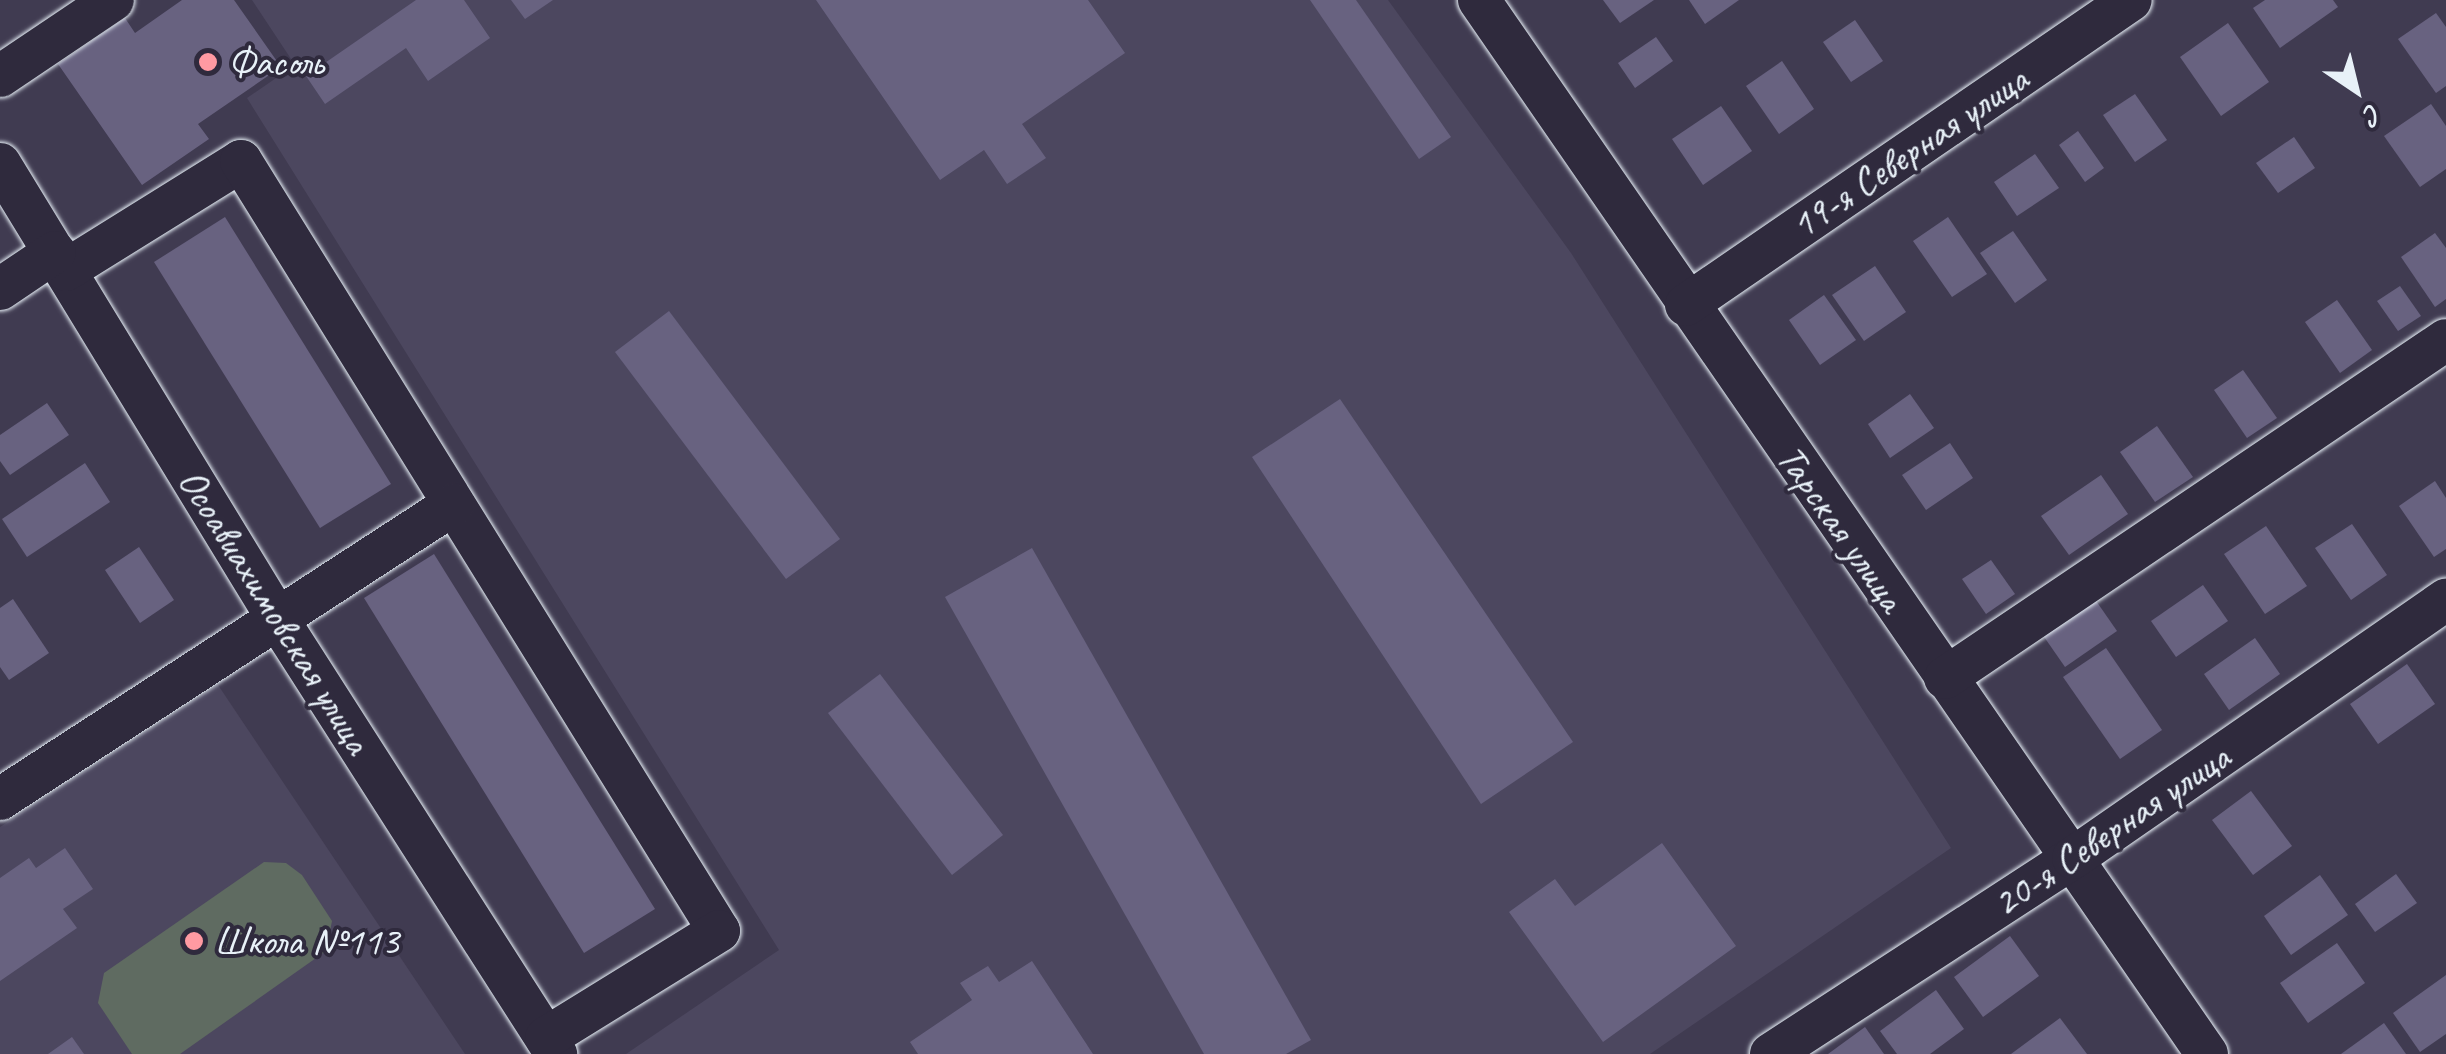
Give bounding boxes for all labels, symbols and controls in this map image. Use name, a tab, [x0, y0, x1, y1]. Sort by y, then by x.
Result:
place label: Фасоль	[228, 38, 323, 86]
north arrow	[2306, 40, 2406, 140]
marker: Фасоль	[197, 51, 219, 73]
street label: 19-я Северная улица	[1780, 54, 2038, 250]
text: С	[2358, 97, 2389, 133]
street label: Тарская улица	[1766, 435, 1916, 621]
street label: Осоавиахимовская улица	[167, 458, 383, 764]
street label: 20-я Северная улица	[1982, 732, 2240, 928]
place label: Школа №113	[214, 917, 399, 965]
marker: Школа №113	[183, 930, 205, 952]

